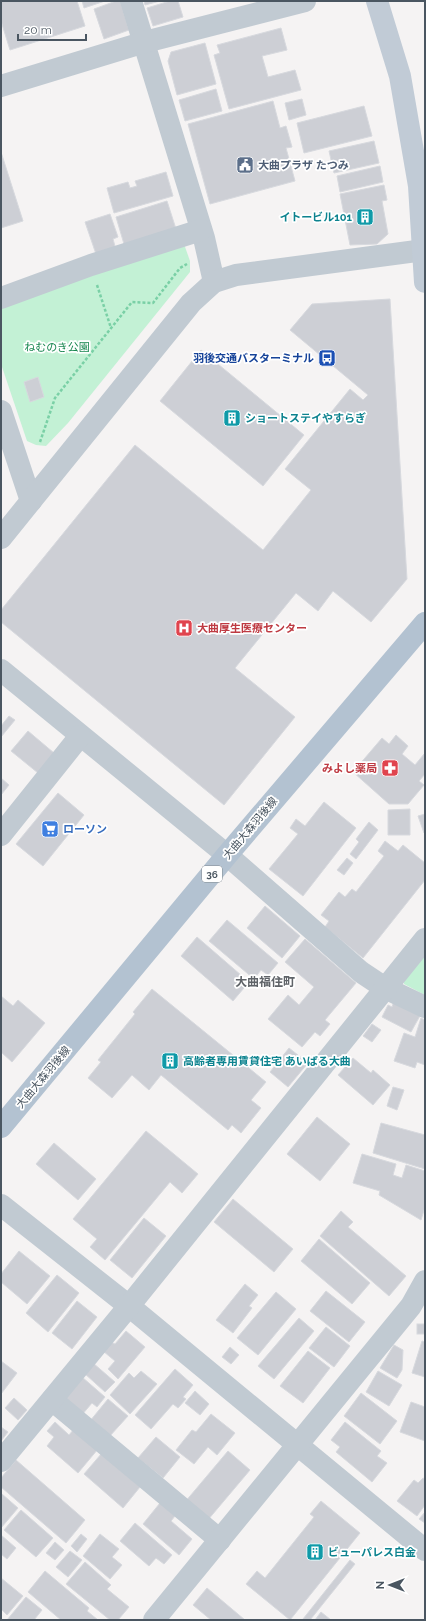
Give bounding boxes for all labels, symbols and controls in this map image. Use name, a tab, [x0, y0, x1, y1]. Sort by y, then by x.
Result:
scale bar	[18, 16, 86, 42]
text: 20 m	[24, 23, 52, 37]
public building icon: 大曲プラザ たつみ	[235, 155, 255, 175]
place label: 大曲プラザ たつみ	[258, 159, 349, 172]
building icon: イトービル101	[355, 207, 375, 227]
place label: イトービル101	[279, 211, 353, 224]
park label: ねむのき公園	[24, 341, 90, 354]
bus stop icon: 羽後交通バスターミナル	[317, 348, 337, 368]
place label: 羽後交通バスターミナル	[193, 352, 314, 365]
building icon: ショートステイやすらぎ	[222, 408, 242, 428]
place label: ショートステイやすらぎ	[245, 412, 366, 425]
hospital icon: 大曲厚生医療センター	[174, 618, 194, 638]
place label: 大曲厚生医療センター	[197, 622, 307, 635]
pharmacy icon: みよし薬局	[380, 758, 400, 778]
place label: みよし薬局	[322, 762, 377, 775]
street label: 大曲大森羽後線	[221, 795, 280, 862]
supermarket icon: ローソン	[40, 819, 60, 839]
place label: ローソン	[63, 823, 107, 836]
road number: 36	[202, 866, 222, 882]
district label: 大曲福住町	[235, 975, 295, 989]
street label: 大曲大森羽後線	[14, 1044, 73, 1111]
building icon: 高齢者専用賃貸住宅 あいぱる大曲	[160, 1051, 180, 1071]
place label: 高齢者専用賃貸住宅 あいぱる大曲	[183, 1055, 351, 1068]
building icon: ビューパレス白金	[305, 1542, 325, 1562]
place label: ビューパレス白金	[328, 1546, 416, 1559]
north arrow	[370, 1565, 410, 1605]
text: N	[374, 1581, 387, 1589]

